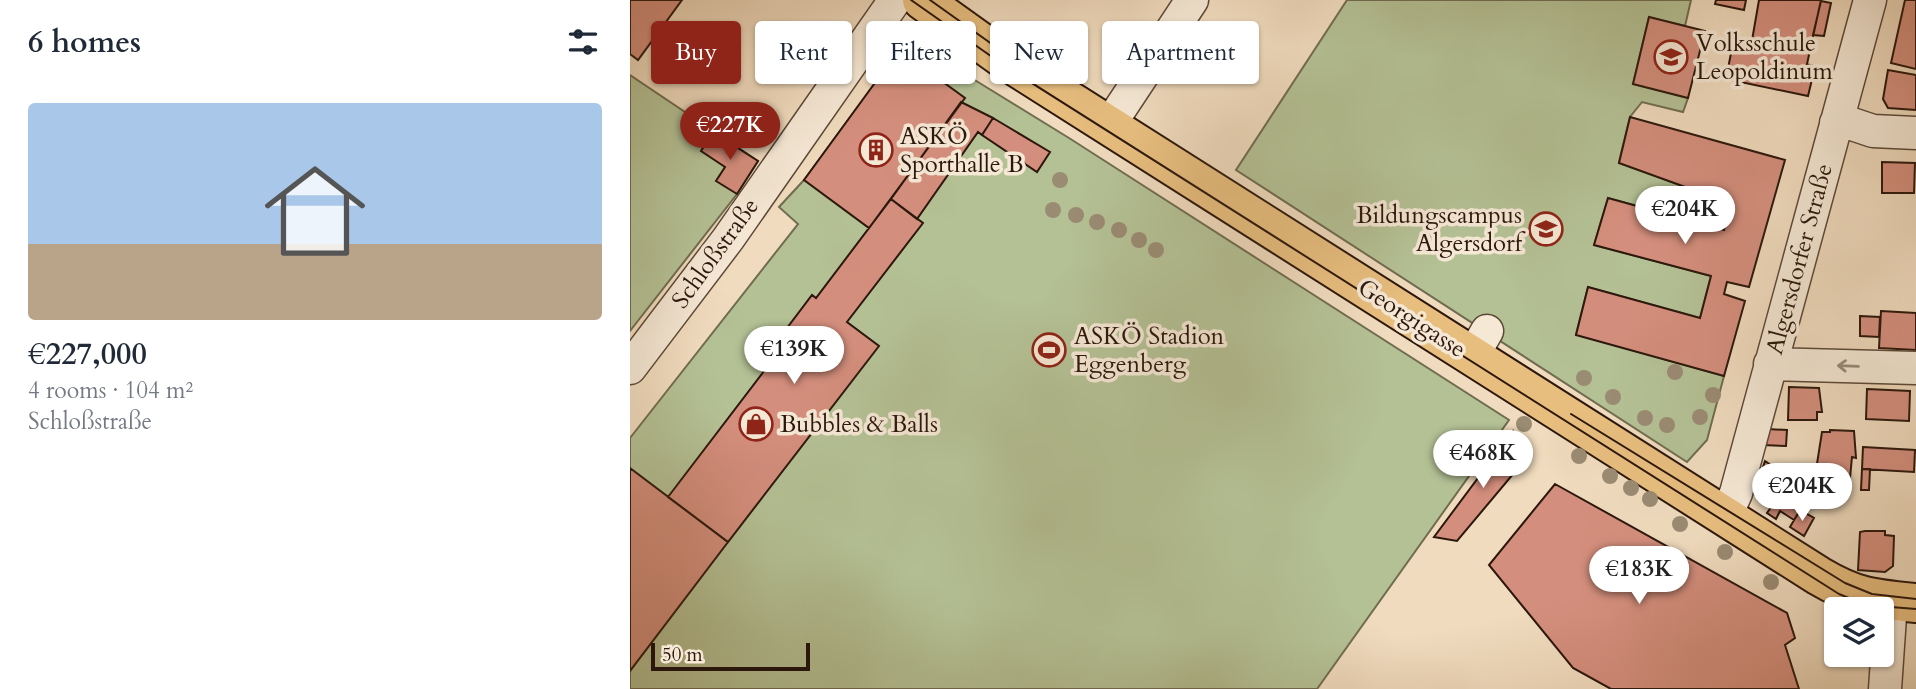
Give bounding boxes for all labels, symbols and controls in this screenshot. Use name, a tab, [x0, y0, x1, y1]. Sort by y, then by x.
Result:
chip: Buy	[651, 21, 741, 84]
chip: Rent	[755, 21, 852, 84]
chip: Filters	[866, 21, 976, 84]
chip: New	[990, 21, 1088, 84]
chip: Apartment	[1102, 21, 1259, 84]
text: 6 homes	[28, 22, 141, 63]
icon: filters	[564, 23, 602, 61]
place label: Volksschule Leopoldinum	[1696, 27, 1834, 88]
school or university icon: Volksschule Leopoldinum	[1652, 38, 1690, 76]
pin: €227K	[681, 102, 779, 162]
text: €227K	[696, 109, 764, 140]
place label: ASKÖ Sporthalle B	[900, 120, 1024, 181]
building icon: ASKÖ Sporthalle B	[857, 131, 895, 169]
icon: home	[252, 148, 378, 274]
street label: Algersdorfer Straße	[1758, 160, 1841, 358]
pin: €204K	[1636, 187, 1734, 246]
street label: Schloßstraße	[664, 191, 767, 315]
text: €204K	[1651, 193, 1719, 224]
place label: Bildungscampus Algersdorf	[1356, 199, 1526, 260]
school or university icon: Bildungscampus Algersdorf	[1527, 210, 1565, 248]
street label: Georgigasse	[1351, 271, 1472, 366]
place label: ASKÖ Stadion Eggenberg	[1074, 320, 1225, 381]
pin: €139K	[745, 326, 843, 386]
sports icon: ASKÖ Stadion Eggenberg	[1030, 331, 1068, 369]
text: €139K	[760, 333, 828, 364]
text: €227,000	[28, 334, 147, 375]
one-way arrow	[1837, 360, 1860, 373]
text: 4 rooms · 104 m²	[28, 375, 193, 406]
shop icon: Bubbles & Balls	[737, 405, 775, 443]
text: Schloßstraße	[28, 406, 152, 437]
place label: Bubbles & Balls	[780, 408, 938, 441]
pin: €468K	[1434, 430, 1532, 490]
text: €468K	[1449, 437, 1517, 468]
pin: €204K	[1753, 463, 1851, 523]
text: €204K	[1768, 470, 1836, 501]
pin: €183K	[1590, 546, 1688, 606]
text: €183K	[1605, 553, 1673, 584]
map controls	[1824, 597, 1894, 667]
button: layers	[1824, 597, 1894, 667]
scale bar	[651, 640, 810, 672]
text: 50 m	[662, 642, 703, 668]

